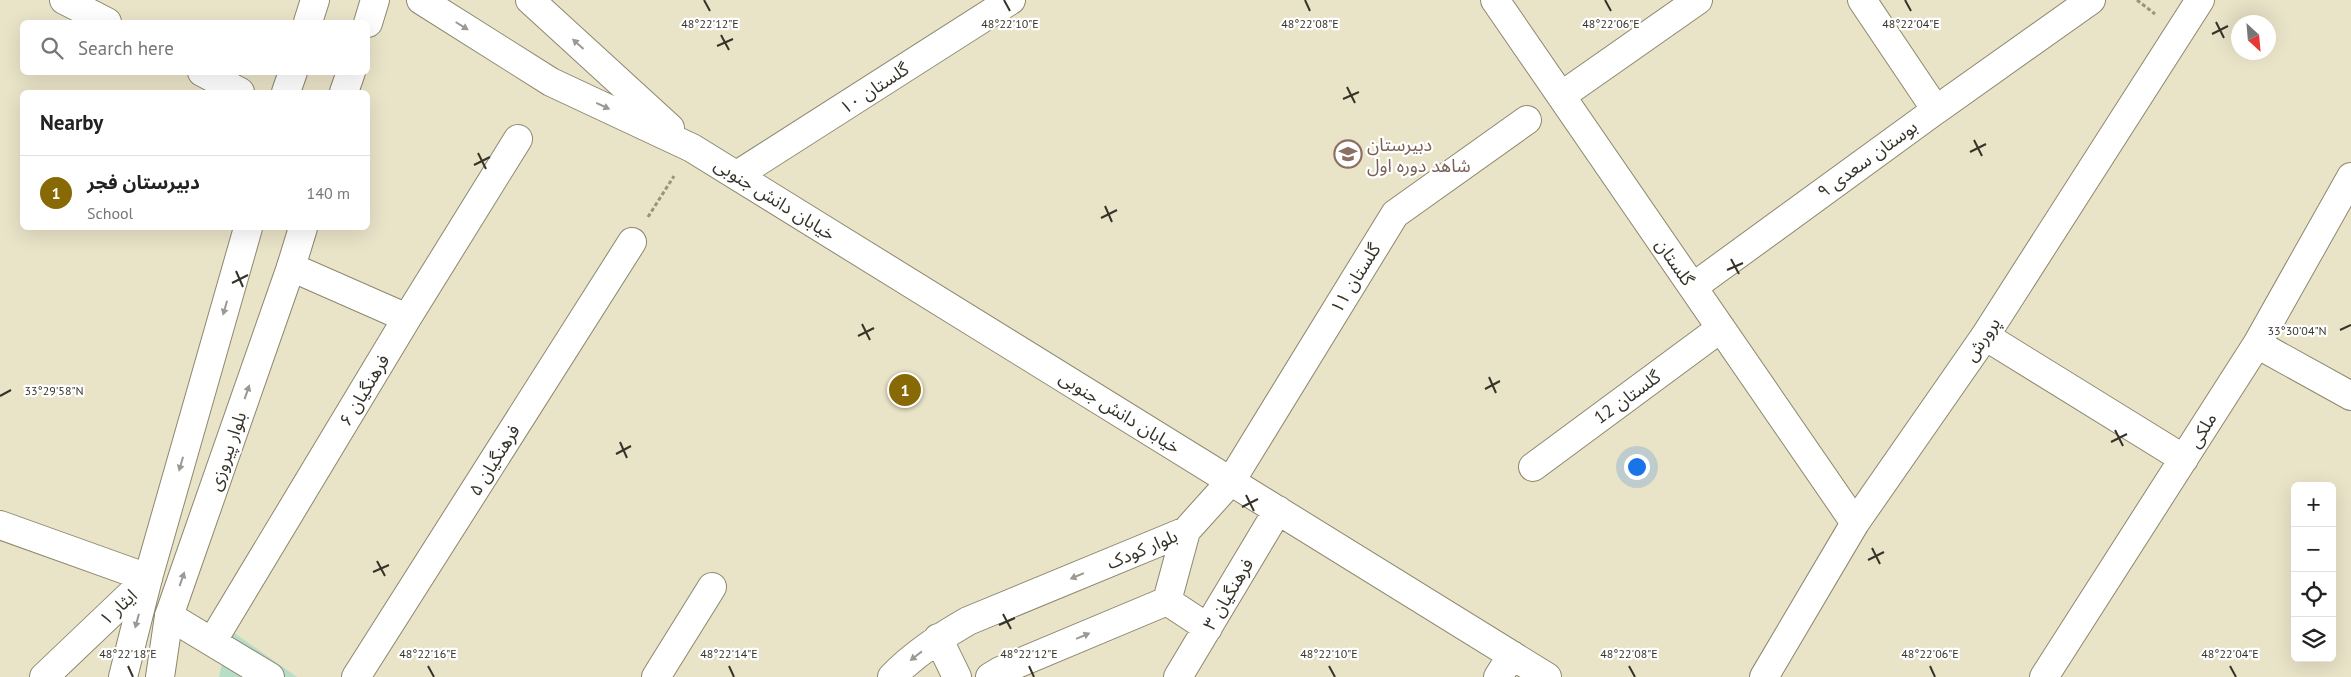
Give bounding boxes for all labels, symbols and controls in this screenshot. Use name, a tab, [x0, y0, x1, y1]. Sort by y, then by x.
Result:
north arrow	[2231, 15, 2276, 60]
text: 48°22'12"E	[681, 16, 739, 31]
text: 48°22'10"E	[981, 16, 1039, 31]
text: 48°22'08"E	[1281, 16, 1339, 31]
text: 48°22'06"E	[1582, 16, 1640, 31]
text: 48°22'04"E	[1882, 16, 1940, 31]
search box	[20, 20, 370, 75]
one-way arrow	[455, 21, 469, 30]
icon: search	[38, 34, 66, 62]
text: Search here	[78, 36, 174, 60]
one-way arrow	[573, 38, 585, 50]
street label: گلستان ۱۰	[835, 57, 913, 119]
one-way arrow	[596, 102, 610, 110]
text: Nearby	[40, 109, 103, 136]
street label: بوستان سعدی ۹	[1812, 115, 1922, 203]
place label: دبیرستان شاهد دوره اول	[1367, 133, 1471, 177]
school or university icon: دبیرستان شاهد دوره اول	[1333, 139, 1363, 169]
street label: خیابان دانش جنوبی	[710, 153, 840, 245]
text: دبیرستان فجر	[87, 170, 200, 194]
text: 1	[51, 183, 61, 203]
text: 140 m	[307, 183, 350, 203]
text: School	[87, 203, 133, 223]
street label: گلستان	[1651, 234, 1700, 291]
street label: گلستان ۱۱	[1325, 238, 1386, 317]
one-way arrow	[220, 301, 228, 316]
street label: پرورش	[1959, 313, 2005, 366]
text: 33°30'04"N	[2267, 323, 2327, 338]
street label: فرهنگیان ۶	[334, 350, 394, 430]
street label: گلستان 12	[1589, 365, 1665, 429]
street label: خیابان دانش جنوبی	[1055, 366, 1185, 458]
pin: 1	[889, 371, 921, 409]
text: 33°29'58"N	[24, 383, 84, 398]
one-way arrow	[244, 385, 252, 400]
street label: بلوار پیروزی	[203, 408, 251, 494]
street label: ملکی	[2182, 408, 2222, 452]
street label: فرهنگیان ۵	[463, 420, 525, 500]
your location	[1624, 454, 1650, 480]
one-way arrow	[176, 457, 184, 472]
map controls	[2291, 482, 2336, 662]
button: +	[2291, 482, 2336, 527]
street label: بلوار کودک	[1103, 524, 1181, 574]
button: −	[2291, 527, 2336, 572]
street label: فرهنگیان ۳	[1198, 554, 1258, 634]
one-way arrow	[179, 571, 186, 586]
button: locate	[2291, 572, 2336, 617]
one-way arrow	[1070, 573, 1084, 581]
street label: ایثار ۱	[94, 584, 142, 630]
one-way arrow	[133, 614, 141, 629]
button: layers	[2291, 617, 2336, 662]
one-way arrow	[1076, 632, 1091, 640]
text: 48°22'18"E	[99, 646, 157, 661]
text: 48°22'16"E	[399, 646, 457, 661]
text: 48°22'14"E	[700, 646, 758, 661]
text: 48°22'12"E	[1000, 646, 1058, 661]
text: 48°22'10"E	[1300, 646, 1358, 661]
text: 48°22'08"E	[1600, 646, 1658, 661]
text: 48°22'06"E	[1901, 646, 1959, 661]
text: 48°22'04"E	[2201, 646, 2259, 661]
one-way arrow	[910, 650, 923, 661]

